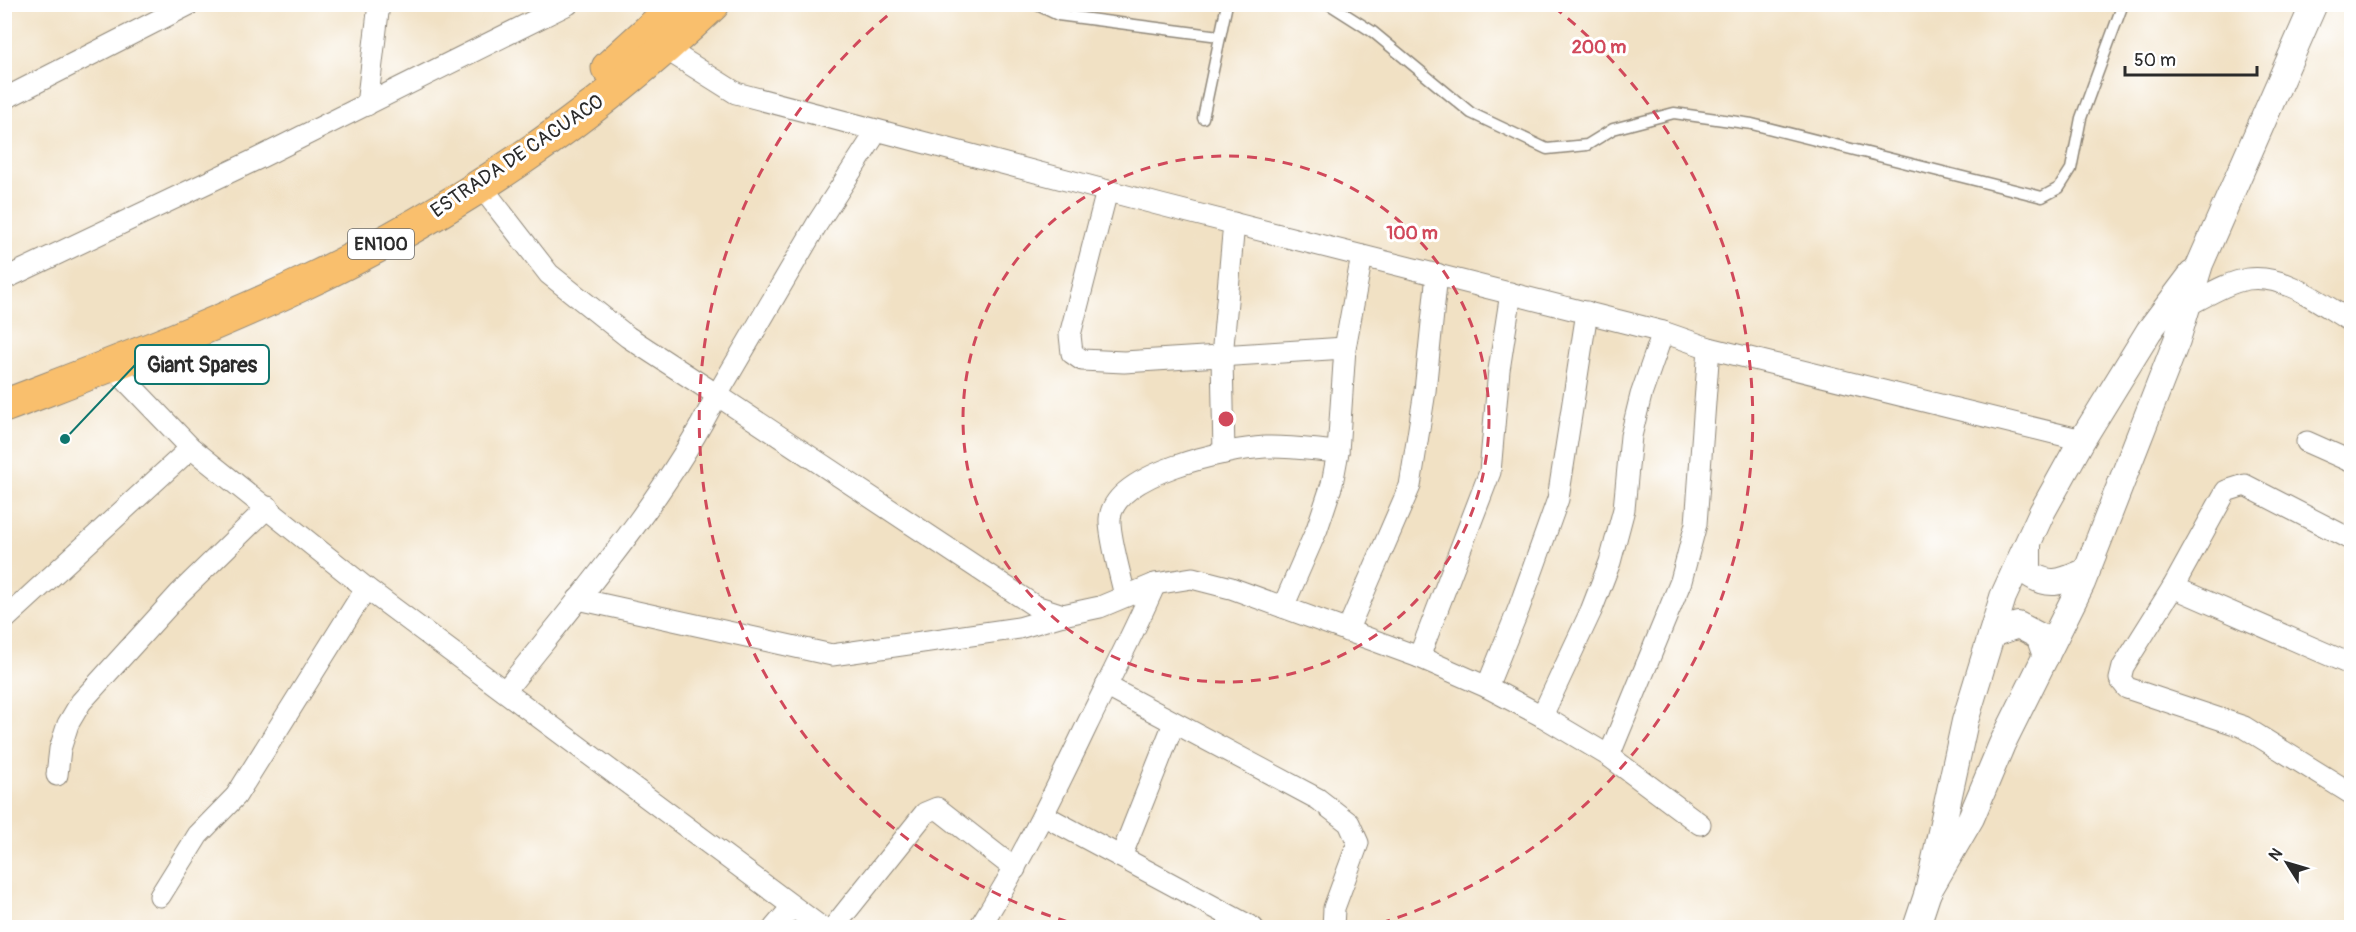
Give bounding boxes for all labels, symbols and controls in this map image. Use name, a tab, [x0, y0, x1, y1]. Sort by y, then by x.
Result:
text: 200 m	[1572, 36, 1626, 59]
scale bar	[2125, 39, 2257, 77]
text: 50 m	[2134, 49, 2176, 72]
street label: ESTRADA DE CACUACO	[426, 89, 608, 223]
text: 100 m	[1386, 222, 1438, 245]
road number: EN100	[348, 229, 414, 259]
callout: Giant Spares	[135, 345, 269, 384]
text: Giant Spares	[147, 352, 258, 379]
centre of rings	[1216, 409, 1236, 429]
north arrow	[2257, 833, 2317, 893]
text: N	[2265, 844, 2287, 865]

